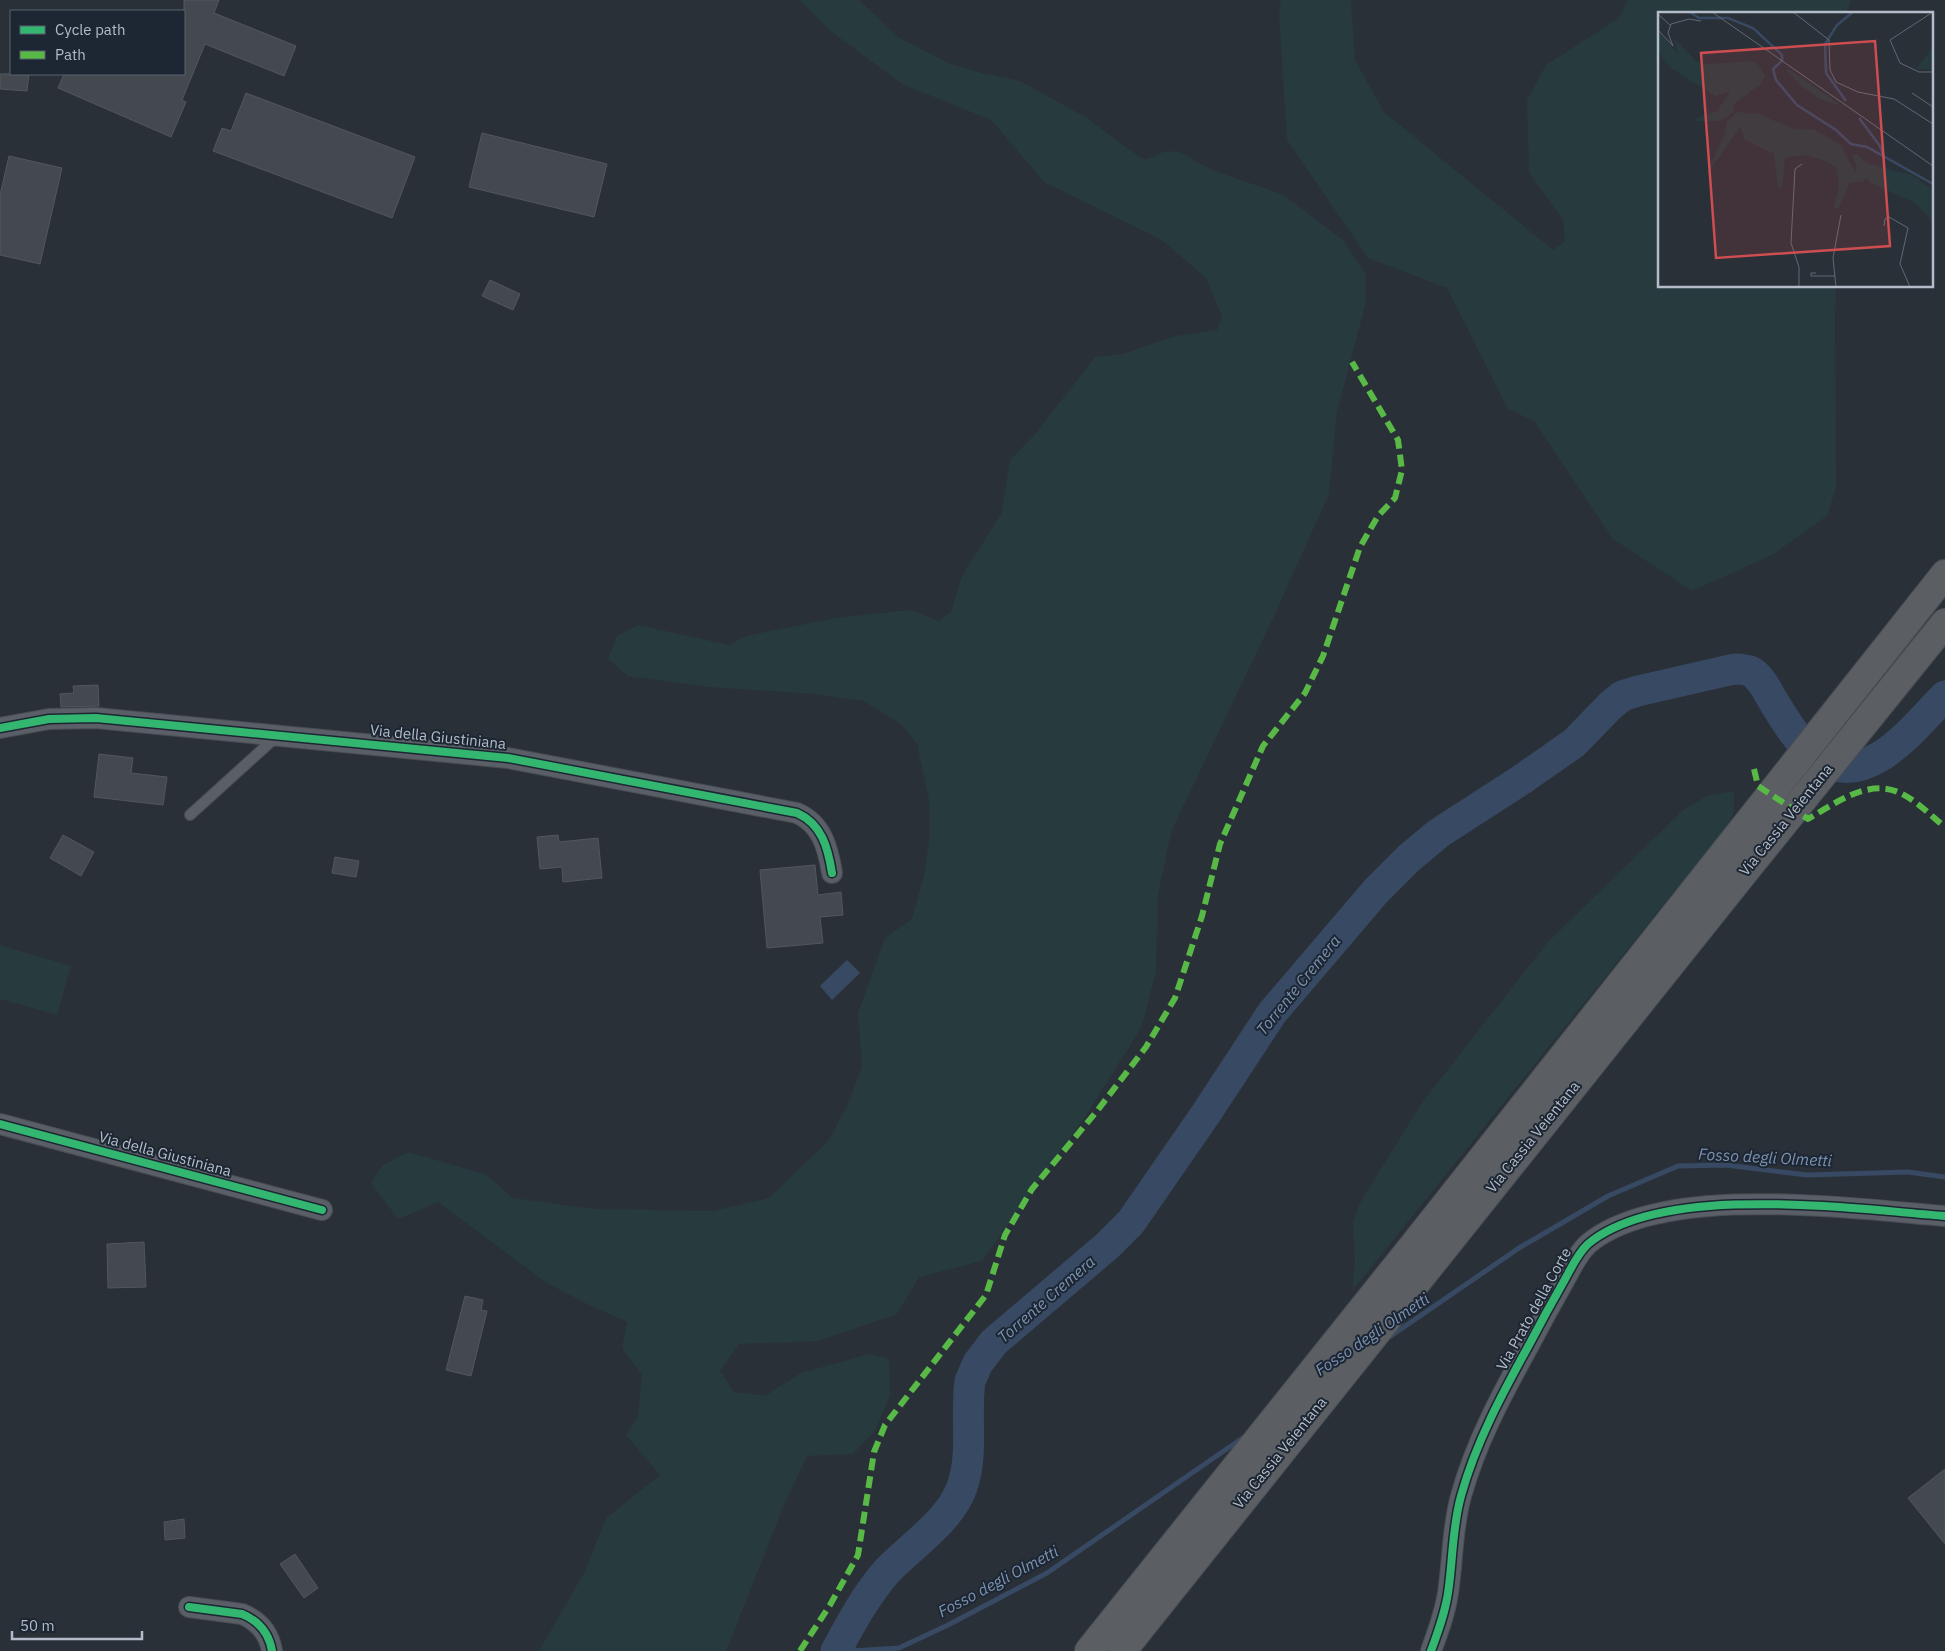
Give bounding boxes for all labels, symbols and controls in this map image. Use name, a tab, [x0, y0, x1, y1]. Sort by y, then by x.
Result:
legend	[10, 10, 185, 75]
inset map	[1658, 12, 1932, 288]
text: Cycle path	[55, 20, 126, 39]
text: Path	[55, 45, 86, 64]
street label: Via della Giustiniana	[369, 720, 507, 753]
street label: Via Cassia Veientana	[1735, 760, 1837, 880]
water label: Torrente Cremera	[1252, 931, 1344, 1039]
street label: Via Cassia Veientana	[1482, 1077, 1584, 1197]
street label: Via della Giustiniana	[97, 1127, 234, 1180]
water label: Fosso degli Olmetti	[1698, 1144, 1833, 1171]
street label: Via Prato della Corte	[1492, 1244, 1575, 1373]
water label: Torrente Cremera	[993, 1251, 1099, 1347]
water label: Fosso degli Olmetti	[1311, 1288, 1434, 1380]
street label: Via Cassia Veientana	[1229, 1393, 1331, 1513]
water label: Fosso degli Olmetti	[934, 1540, 1062, 1621]
scale bar	[12, 1608, 142, 1640]
text: 50 m	[20, 1616, 55, 1635]

